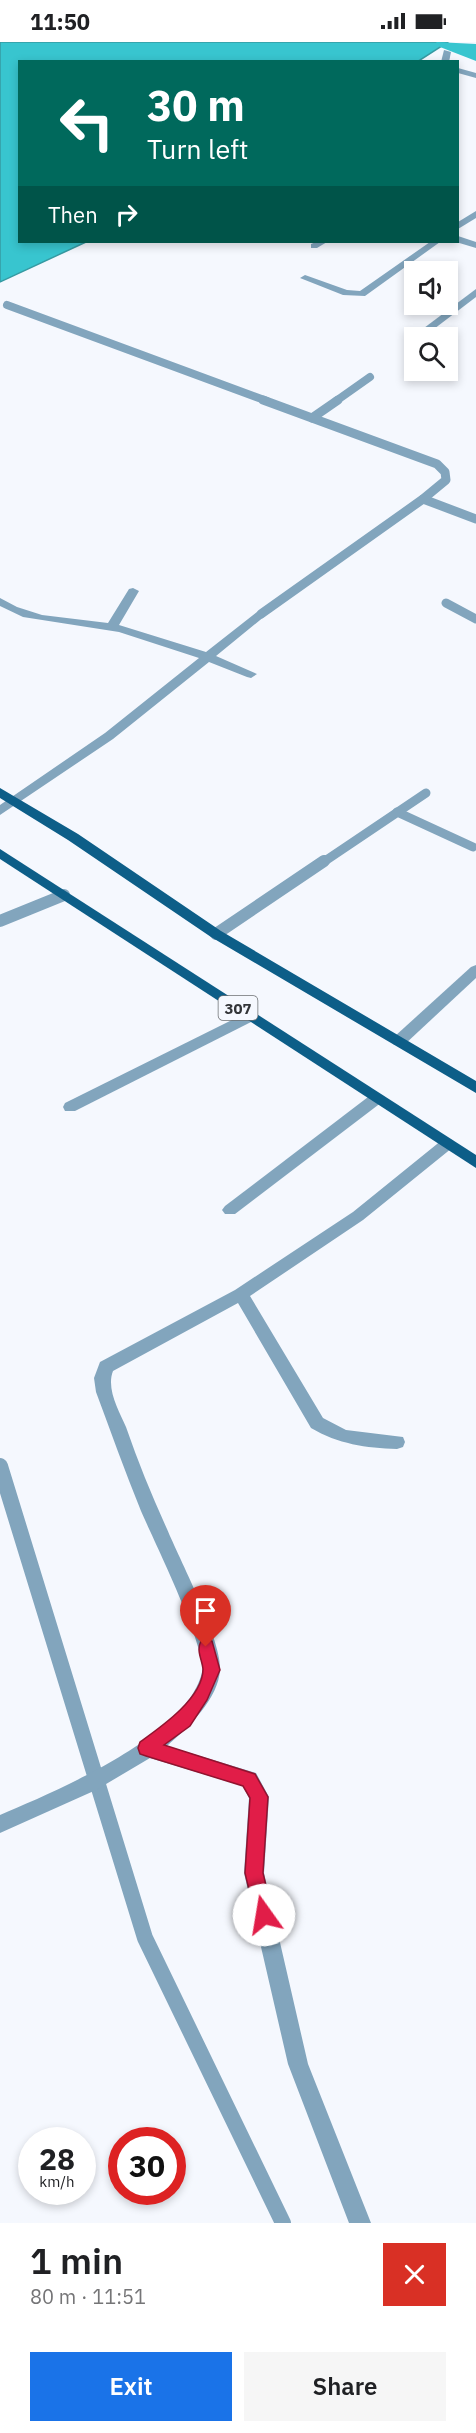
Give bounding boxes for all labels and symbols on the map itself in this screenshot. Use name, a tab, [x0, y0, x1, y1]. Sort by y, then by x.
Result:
road number: 307	[218, 996, 258, 1020]
pin	[180, 1585, 231, 1647]
position arrow	[232, 1883, 296, 1947]
speed limit sign: 30	[108, 2127, 186, 2205]

